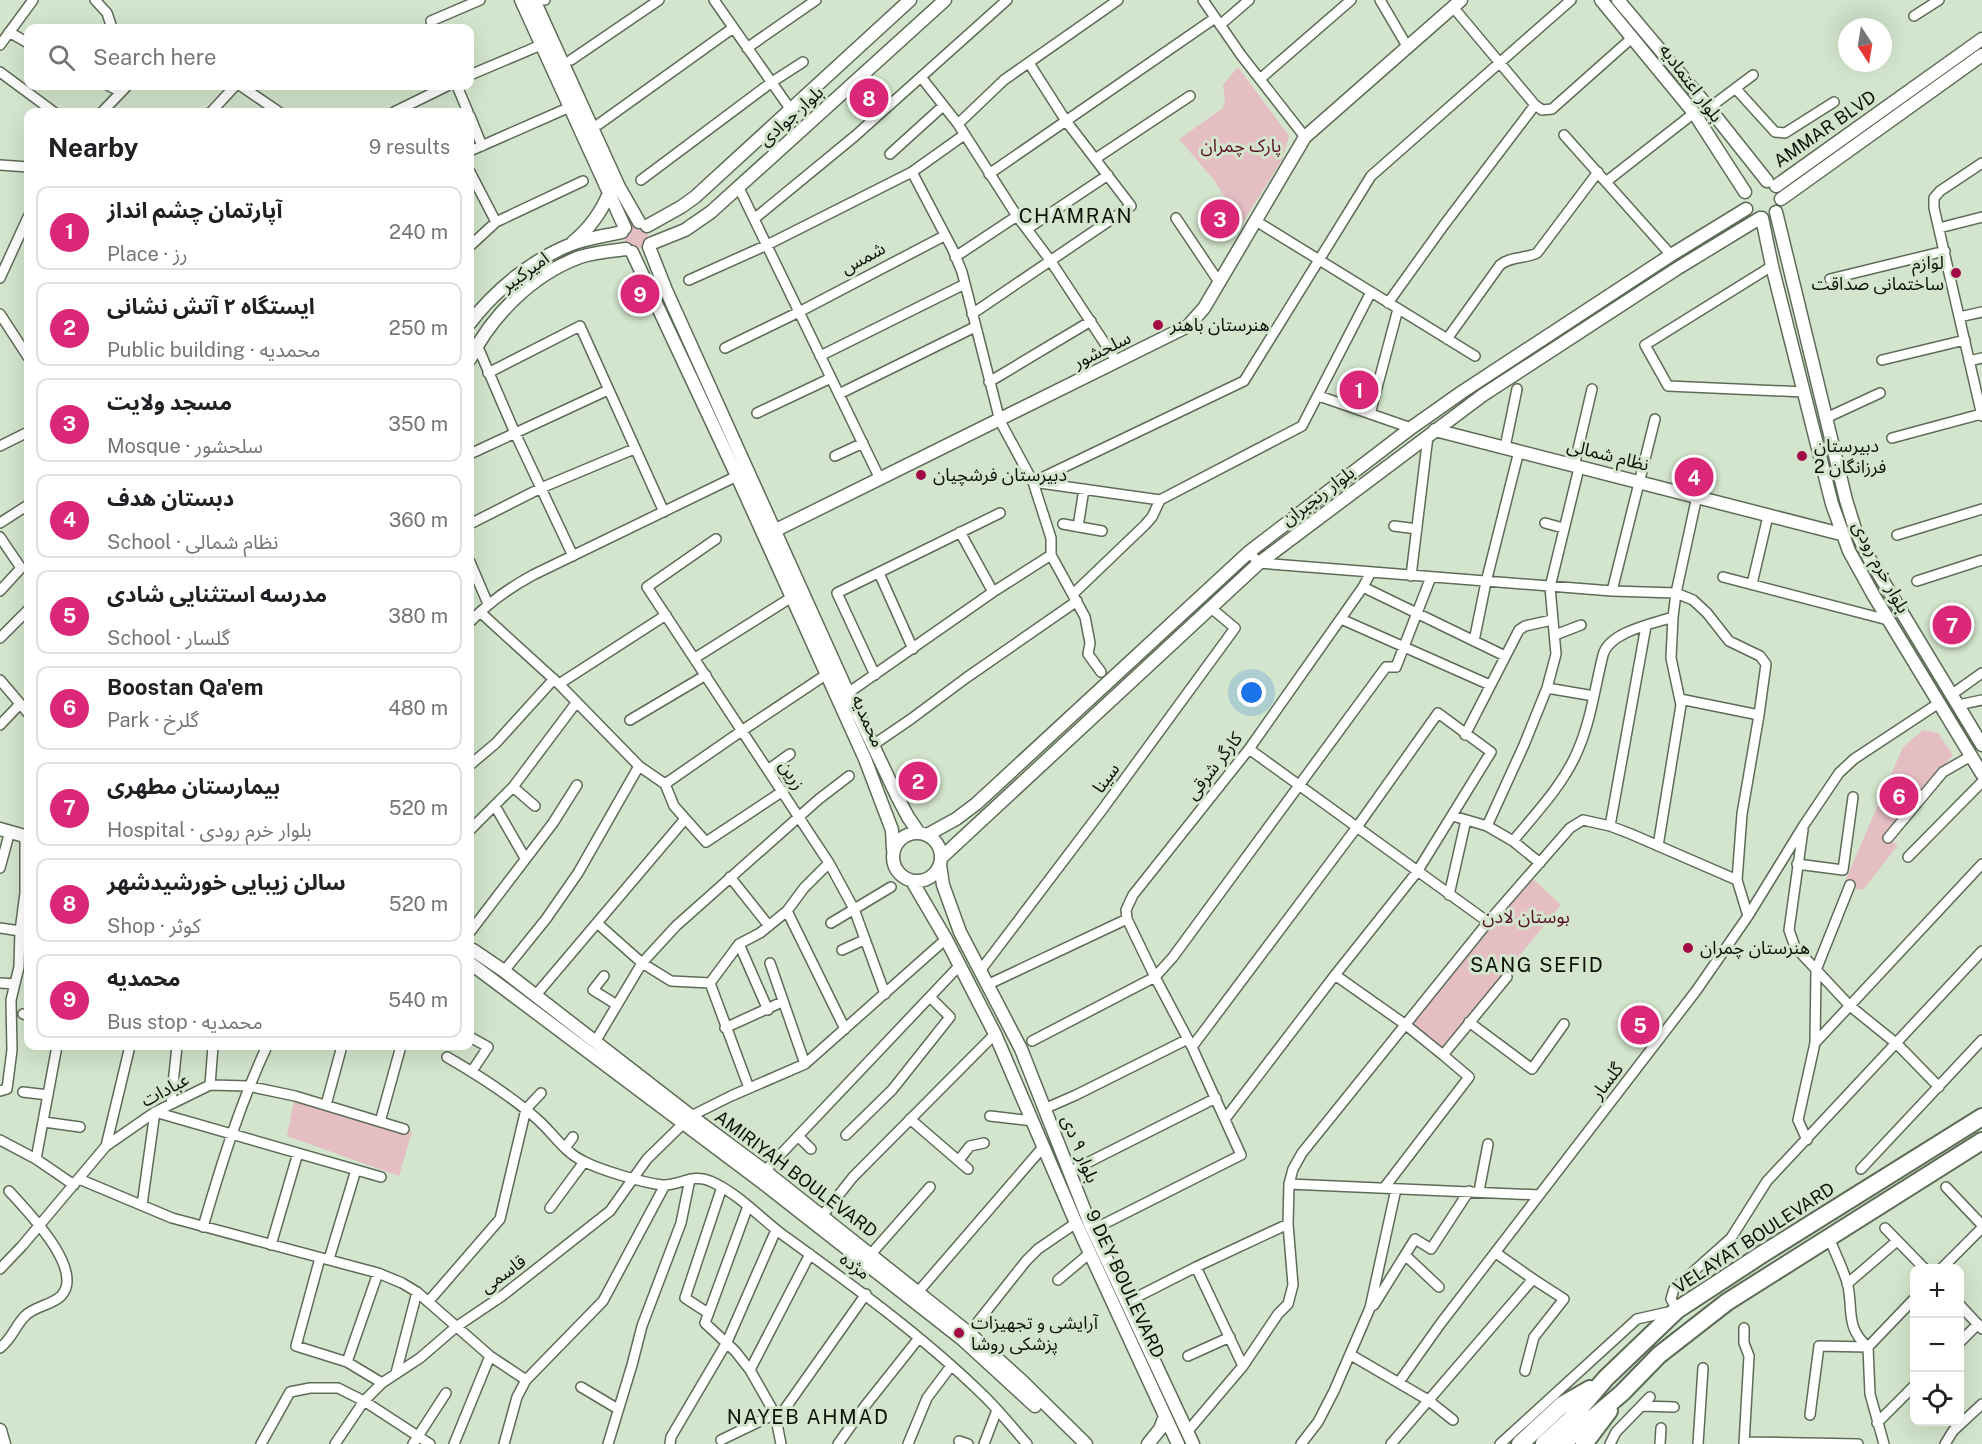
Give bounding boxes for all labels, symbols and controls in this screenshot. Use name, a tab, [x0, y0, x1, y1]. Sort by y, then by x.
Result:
north arrow	[1838, 18, 1892, 72]
search box	[24, 24, 474, 90]
street label: بلوار اعتمادیه	[1654, 39, 1728, 127]
icon: search	[45, 41, 78, 74]
text: Search here	[93, 44, 217, 70]
pin: 8	[850, 76, 888, 120]
street label: بلوار جوادی	[754, 81, 828, 151]
street label: AMMAR BLVD	[1770, 86, 1880, 172]
text: Nearby	[48, 132, 138, 163]
text: 9 results	[369, 135, 450, 159]
park label: پارک چمران	[1201, 135, 1281, 157]
pin: 3	[1200, 196, 1240, 242]
text: آپارتمان چشم انداز	[107, 197, 282, 223]
district label: CHAMRAN	[1019, 204, 1133, 228]
text: 1	[65, 220, 74, 244]
text: 240 m	[389, 220, 448, 244]
street label: شمس	[837, 237, 889, 279]
text: Place · رز	[107, 242, 188, 266]
street label: امیرکبیر	[496, 247, 553, 297]
place label: لوازم ساختمانی صداقت	[1811, 252, 1944, 295]
marker: لوازم ساختمانی صداقت	[1949, 266, 1963, 280]
pin: 9	[620, 272, 660, 316]
text: ایستگاه ۲ آتش نشانی	[107, 293, 315, 319]
place label: هنرستان باهنر	[1169, 314, 1270, 336]
text: 2	[63, 316, 76, 340]
text: 250 m	[389, 316, 448, 340]
marker: هنرستان باهنر	[1151, 318, 1165, 332]
street label: سلحشور	[1069, 327, 1134, 374]
text: Public building · محمدیه	[107, 338, 321, 362]
pin: 1	[1340, 368, 1378, 412]
text: مسجد ولایت	[107, 389, 232, 415]
text: 3	[63, 412, 76, 436]
text: 350 m	[388, 412, 448, 436]
text: Mosque · سلحشور	[107, 434, 263, 458]
street label: نظام شمالی	[1564, 434, 1651, 479]
place label: دبیرستان فرزانگان 2	[1814, 435, 1886, 478]
marker: دبیرستان فرزانگان 2	[1795, 449, 1809, 463]
pin: 4	[1674, 454, 1714, 500]
street label: بلوار رنجبران	[1277, 461, 1359, 531]
place label: دبیرستان فرشچیان	[933, 464, 1067, 486]
marker: دبیرستان فرشچیان	[914, 468, 928, 482]
text: دبستان هدف	[107, 485, 234, 511]
text: 4	[63, 508, 76, 532]
text: 360 m	[389, 508, 448, 532]
street label: بلوار خرم رودی	[1845, 517, 1914, 618]
text: School · نظام شمالی	[107, 530, 278, 554]
text: مدرسه استثنایی شادی	[107, 581, 327, 607]
pin: 7	[1932, 602, 1972, 648]
text: 5	[63, 604, 76, 628]
text: 380 m	[388, 604, 448, 628]
text: School · گلسار	[107, 626, 230, 650]
text: Boostan Qa'em	[107, 674, 263, 700]
your location	[1237, 678, 1266, 707]
street label: محمدیه	[848, 691, 889, 750]
text: 6	[63, 696, 76, 720]
text: 480 m	[388, 696, 448, 720]
text: Park · گلرخ	[107, 708, 199, 732]
street label: کارگر شرقی	[1181, 727, 1247, 804]
street label: زرین	[774, 756, 810, 794]
pin: 2	[898, 758, 938, 804]
street label: سینا	[1088, 758, 1124, 797]
text: بیمارستان مطهری	[107, 773, 280, 799]
pin: 6	[1880, 774, 1918, 818]
text: 7	[63, 796, 76, 820]
text: 520 m	[389, 796, 448, 820]
text: Hospital · بلوار خرم رودی	[107, 818, 312, 842]
text: سالن زیبایی خورشیدشهر	[107, 869, 346, 895]
text: 8	[63, 892, 76, 916]
text: 520 m	[389, 892, 448, 916]
park label: بوستان لادن	[1482, 906, 1570, 928]
text: Shop · کوثر	[107, 914, 201, 938]
place label: هنرستان چمران	[1700, 937, 1810, 959]
marker: هنرستان چمران	[1681, 941, 1695, 955]
district label: SANG SEFID	[1470, 953, 1604, 977]
text: محمدیه	[107, 965, 181, 991]
text: 9	[63, 988, 76, 1012]
text: 540 m	[388, 988, 448, 1012]
pin: 5	[1620, 1002, 1660, 1048]
text: Bus stop · محمدیه	[107, 1010, 263, 1034]
street label: گلسار	[1585, 1058, 1628, 1104]
street label: عبادات	[137, 1068, 192, 1111]
street label: AMIRIYAH BOULEVARD	[711, 1106, 882, 1242]
street label: بلوار ۹ دی	[1057, 1112, 1103, 1186]
street label: VELAYAT BOULEVARD	[1669, 1178, 1838, 1298]
street label: 9 DEY BOULEVARD	[1082, 1206, 1169, 1361]
street label: مژده	[836, 1248, 874, 1284]
street label: قاسمی	[476, 1250, 530, 1298]
map controls	[1910, 1264, 1964, 1426]
button: +	[1910, 1264, 1964, 1318]
place label: آرایشی و تجهیزات پزشکی روشا	[971, 1312, 1099, 1355]
button: −	[1910, 1318, 1964, 1372]
marker: آرایشی و تجهیزات پزشکی روشا	[952, 1326, 966, 1340]
button: locate	[1910, 1372, 1964, 1426]
district label: NAYEB AHMAD	[727, 1405, 889, 1429]

